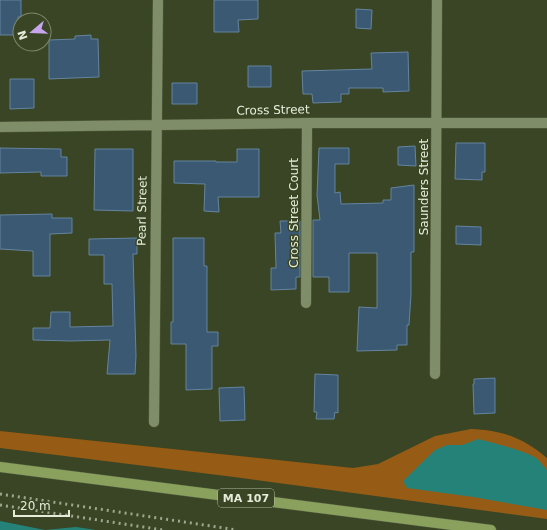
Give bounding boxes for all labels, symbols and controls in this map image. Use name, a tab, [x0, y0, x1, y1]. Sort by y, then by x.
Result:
north arrow	[12, 12, 52, 52]
text: N	[15, 29, 31, 42]
street label: Cross Street	[236, 102, 310, 118]
street label: Saunders Street	[417, 138, 431, 235]
street label: Cross Street Court	[287, 158, 301, 268]
street label: Pearl Street	[134, 176, 150, 246]
road number: MA 107	[218, 489, 274, 507]
scale bar	[14, 492, 69, 518]
text: 20 m	[20, 499, 51, 513]

